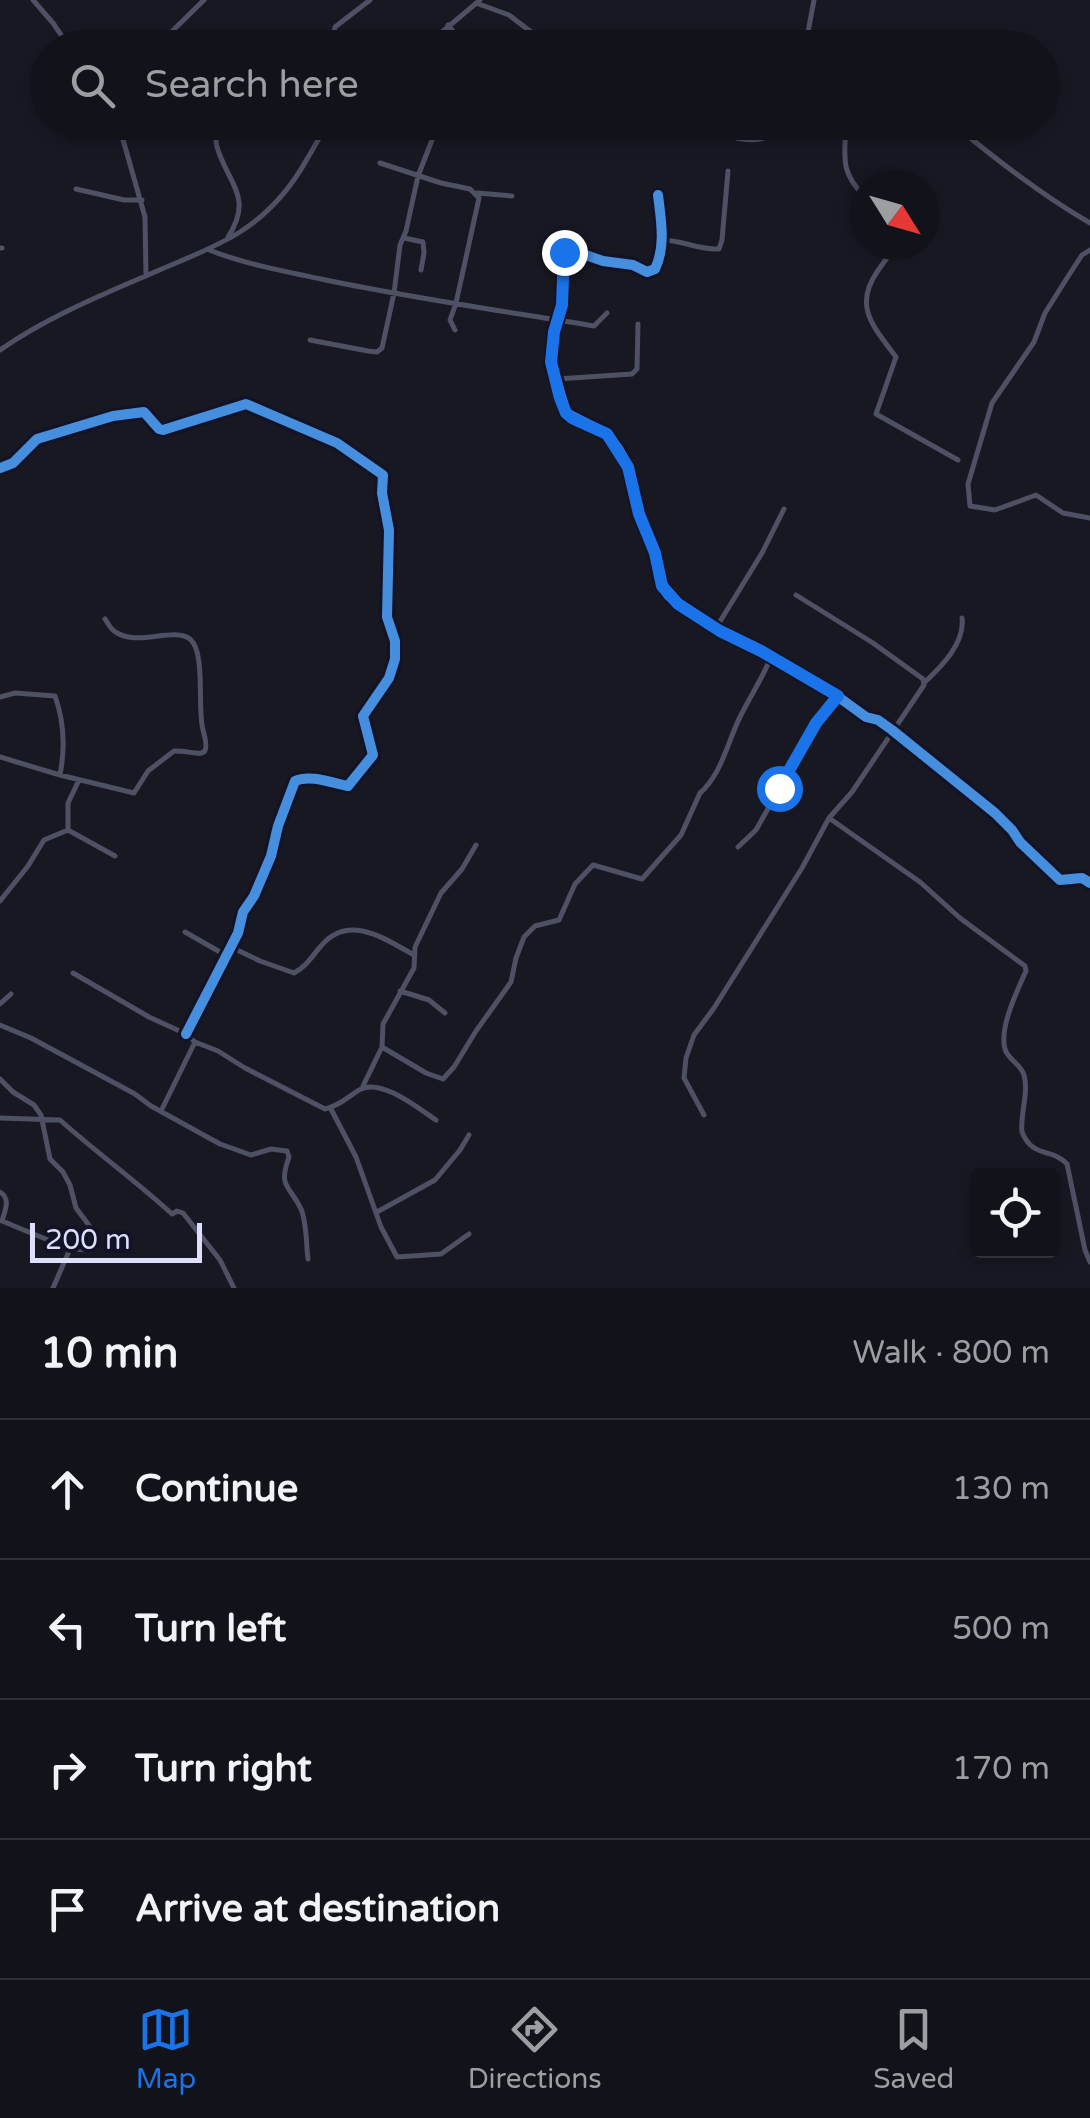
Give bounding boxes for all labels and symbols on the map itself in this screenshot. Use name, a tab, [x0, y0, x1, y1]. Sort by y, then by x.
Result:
north arrow	[850, 170, 940, 260]
route end	[542, 230, 588, 276]
route start	[757, 766, 803, 812]
scale bar	[30, 1218, 202, 1262]

